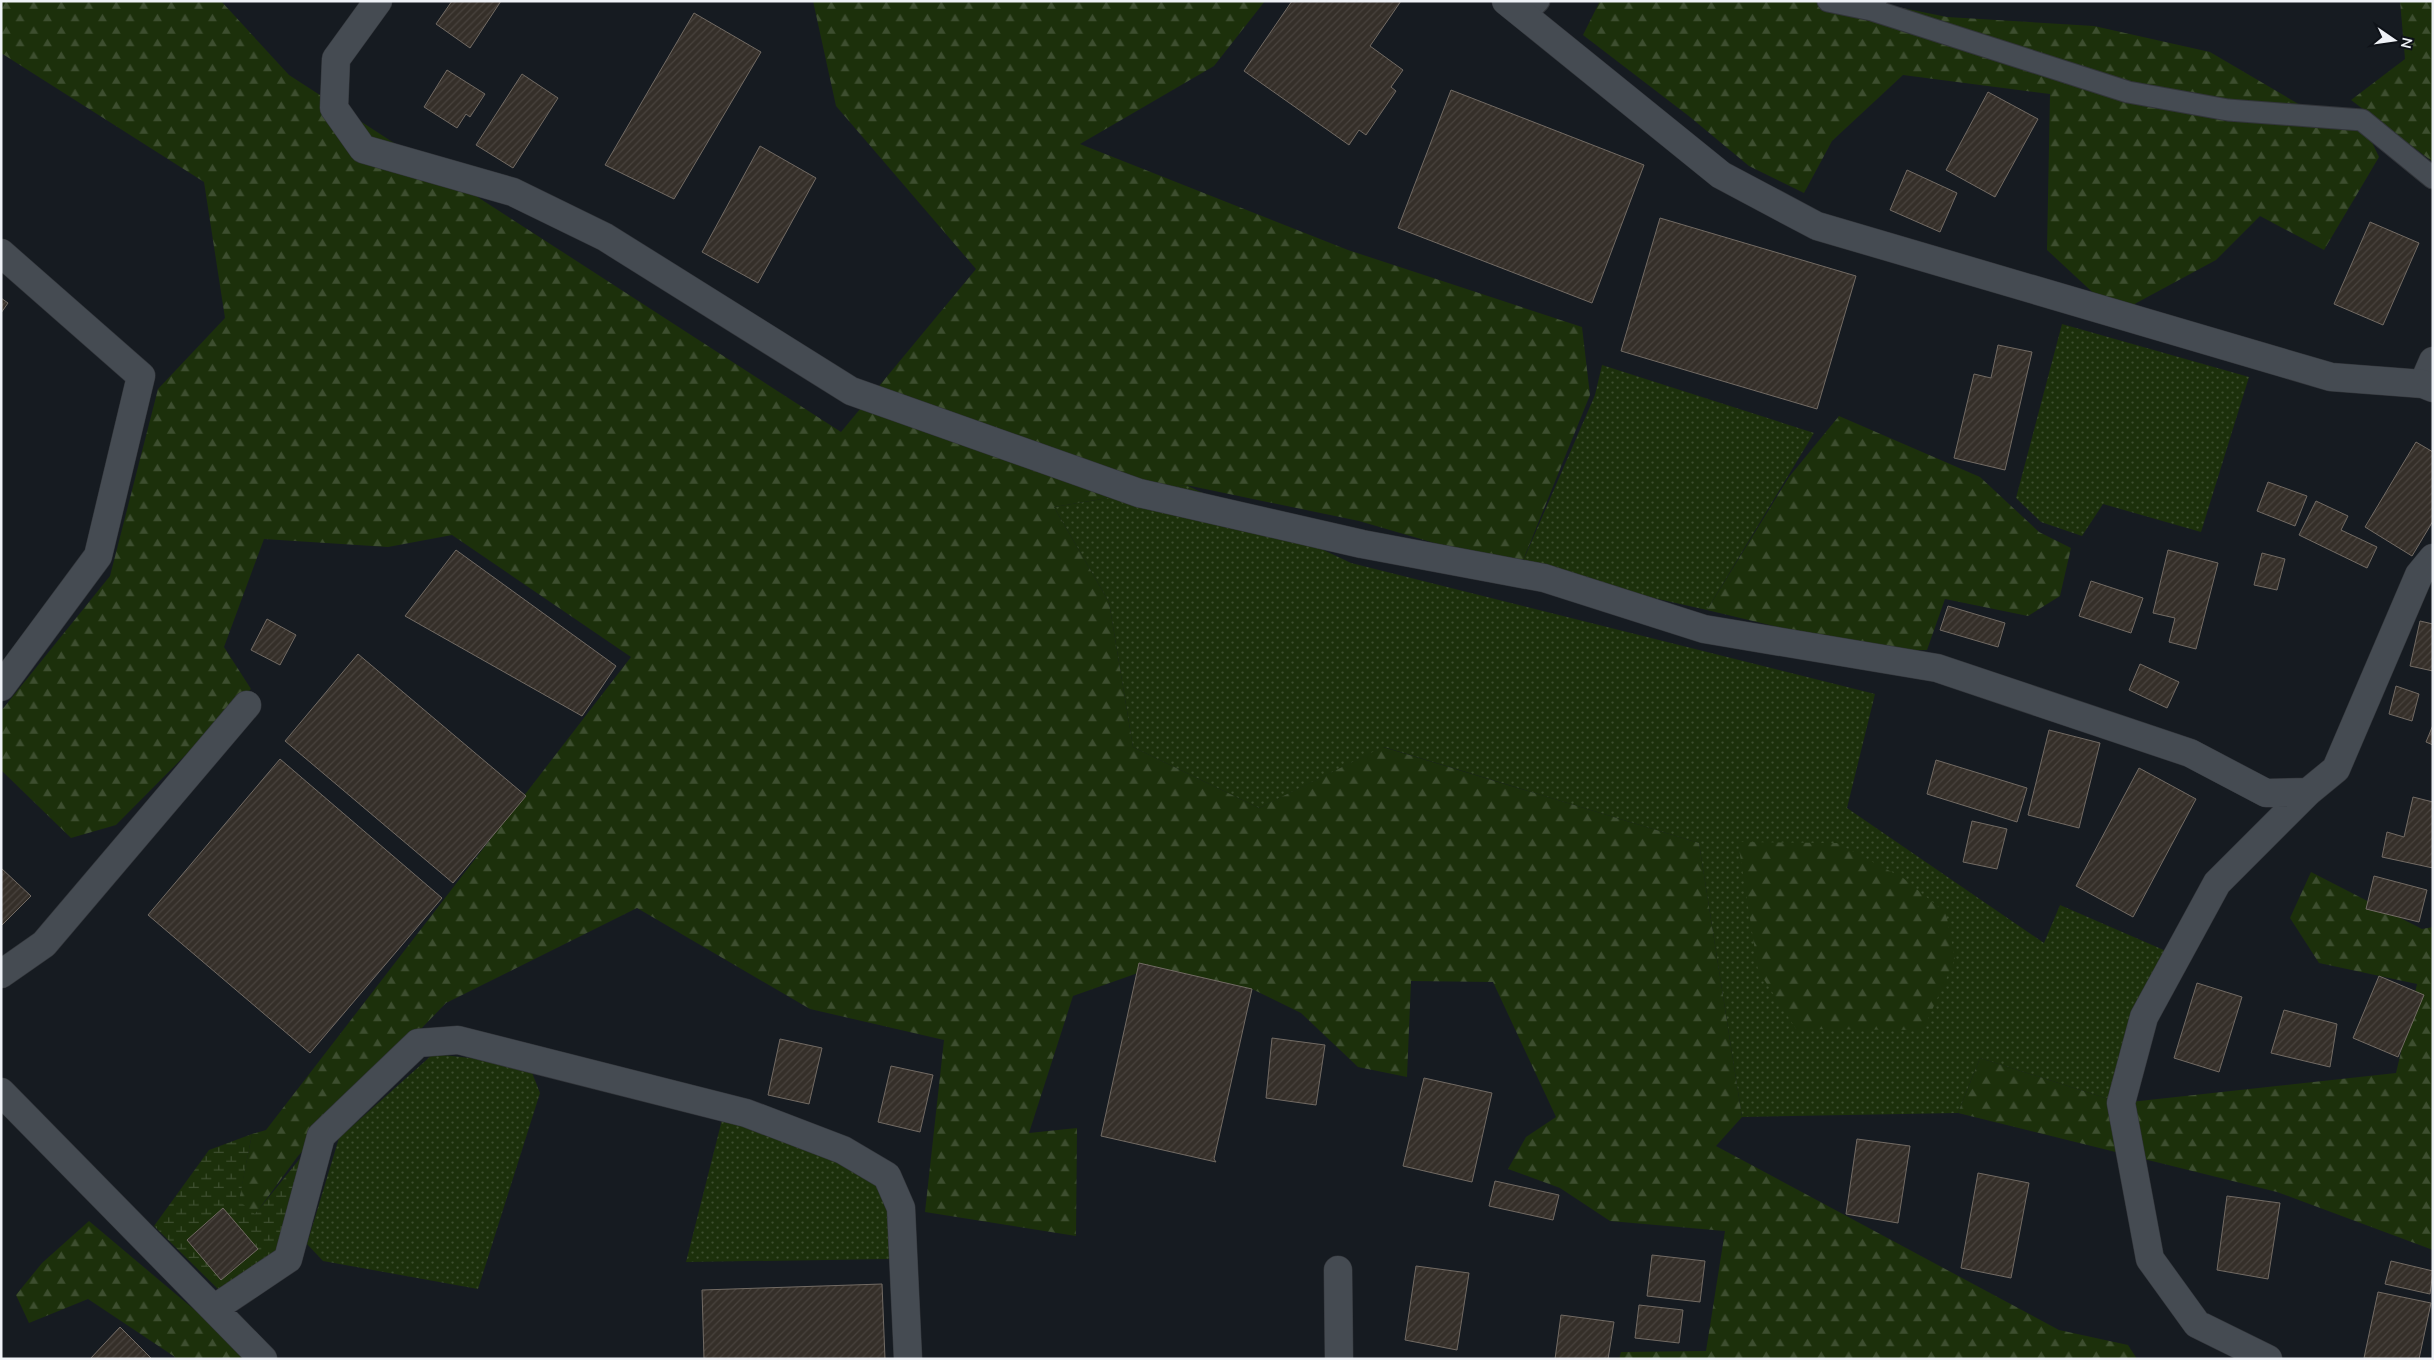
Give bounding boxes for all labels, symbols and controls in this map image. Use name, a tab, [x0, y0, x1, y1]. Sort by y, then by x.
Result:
north arrow	[2369, 15, 2419, 65]
text: N	[2397, 36, 2417, 50]

